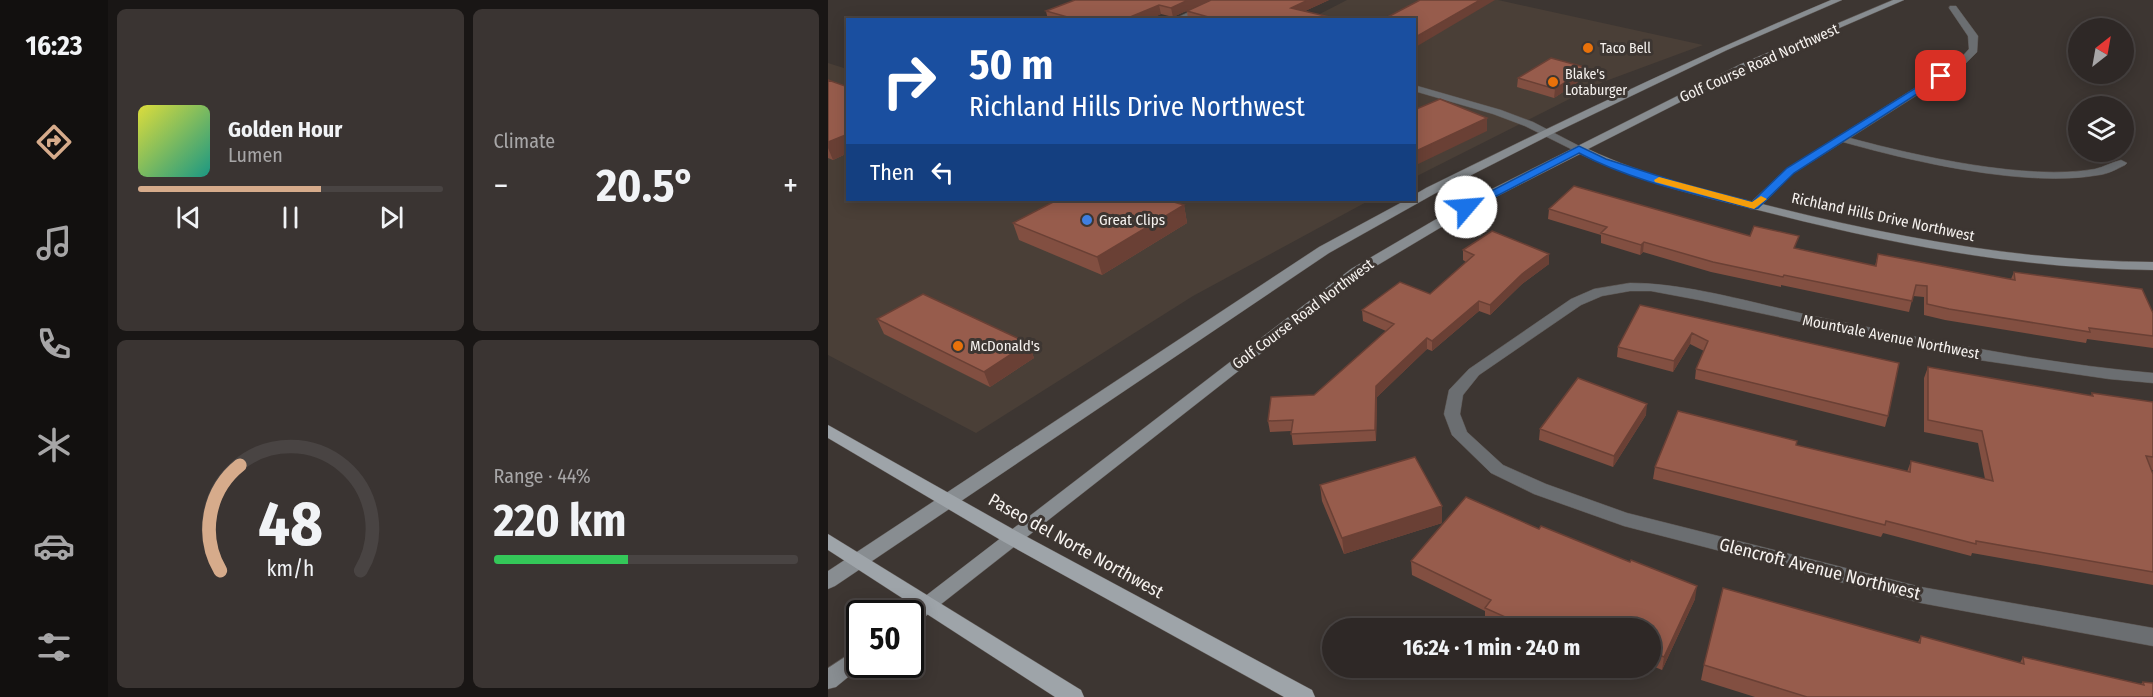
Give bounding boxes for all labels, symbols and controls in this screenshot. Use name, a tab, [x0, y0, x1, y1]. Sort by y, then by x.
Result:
north arrow	[2068, 18, 2134, 84]
map controls	[2068, 18, 2134, 162]
street label: Golf Course Road Northwest	[1677, 20, 1841, 106]
text: 16:23	[26, 30, 83, 62]
text: 50 m	[969, 40, 1053, 90]
place label: Taco Bell	[1600, 40, 1651, 57]
marker: Taco Bell	[1581, 41, 1595, 55]
icon: right	[870, 42, 948, 120]
pin	[1915, 50, 1966, 101]
icon: arrive	[1924, 59, 1957, 92]
place label: Blake's Lotaburger	[1565, 66, 1627, 99]
marker: Blake's Lotaburger	[1546, 75, 1560, 89]
text: Richland Hills Drive Northwest	[969, 91, 1305, 123]
button: layers	[2068, 96, 2134, 162]
text: Golden Hour	[228, 116, 342, 143]
icon: directions	[33, 121, 75, 163]
text: Climate	[494, 129, 555, 153]
text: Lumen	[228, 143, 283, 167]
icon: left	[926, 156, 959, 189]
text: 20.5°	[596, 159, 695, 213]
text: Then	[870, 159, 914, 186]
text: −	[494, 166, 508, 206]
text: +	[783, 166, 798, 206]
position arrow	[1434, 175, 1498, 239]
street label: Richland Hills Drive Northwest	[1790, 189, 1976, 245]
icon: previous	[172, 201, 205, 234]
icon: pause	[274, 201, 307, 234]
icon: next	[375, 201, 408, 234]
place label: Great Clips	[1099, 211, 1165, 229]
marker: Great Clips	[1080, 213, 1094, 227]
icon: music	[33, 222, 75, 264]
street label: Golf Course Road Northwest	[1229, 255, 1377, 373]
street label: Mountvale Avenue Northwest	[1801, 311, 1981, 363]
icon: phone	[33, 323, 75, 365]
place label: McDonald's	[970, 337, 1040, 355]
marker: McDonald's	[951, 339, 965, 353]
icon: climate	[33, 424, 75, 466]
text: Range · 44%	[494, 464, 591, 488]
text: 48	[258, 487, 323, 562]
street label: Paseo del Norte Northwest	[985, 489, 1167, 603]
text: 220 km	[494, 494, 626, 548]
icon: car	[33, 525, 75, 567]
street label: Glencroft Avenue Northwest	[1717, 533, 1923, 605]
text: km/h	[266, 556, 314, 582]
speed limit sign: 50	[846, 600, 924, 678]
icon: filters	[33, 626, 75, 668]
text: 16:24 · 1 min · 240 m	[1403, 634, 1580, 661]

